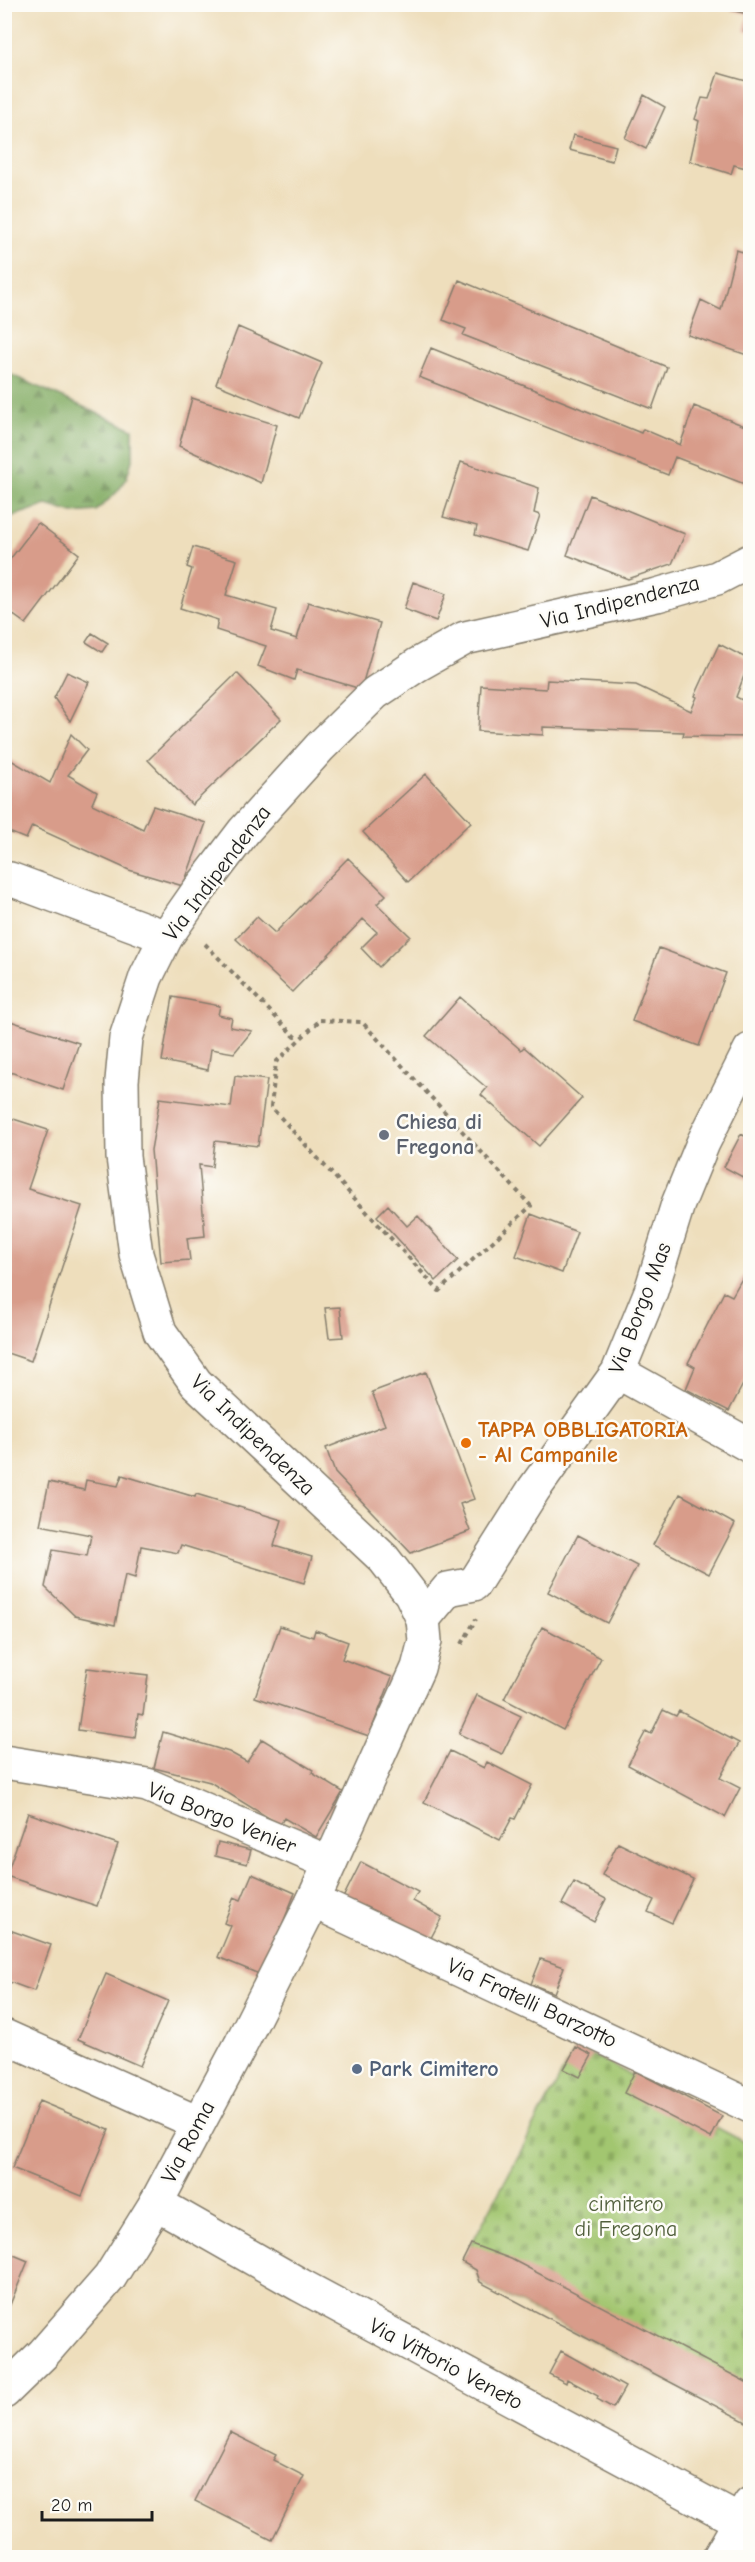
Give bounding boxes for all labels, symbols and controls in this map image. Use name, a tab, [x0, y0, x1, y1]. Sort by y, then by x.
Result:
street label: Via Indipendenza	[538, 570, 702, 634]
street label: Via Indipendenza	[158, 800, 276, 946]
place label: Chiesa di Fregona	[396, 1109, 482, 1160]
marker: Chiesa di Fregona	[377, 1128, 391, 1142]
street label: Via Borgo Mas	[603, 1239, 677, 1377]
street label: Via Indipendenza	[185, 1369, 321, 1501]
place label: TAPPA OBBLIGATORIA - Al Campanile	[478, 1417, 688, 1468]
marker: TAPPA OBBLIGATORIA - Al Campanile	[459, 1436, 473, 1450]
street label: Via Borgo Venier	[144, 1776, 300, 1860]
street label: Via Fratelli Barzotto	[443, 1952, 621, 2054]
place label: Park Cimitero	[369, 2056, 499, 2082]
marker: Park Cimitero	[350, 2062, 364, 2076]
street label: Via Roma	[156, 2096, 220, 2188]
park label: cimitero di Fregona	[575, 2191, 677, 2242]
street label: Via Vittorio Veneto	[365, 2312, 527, 2416]
scale bar	[42, 2484, 152, 2522]
text: 20 m	[51, 2495, 92, 2516]

